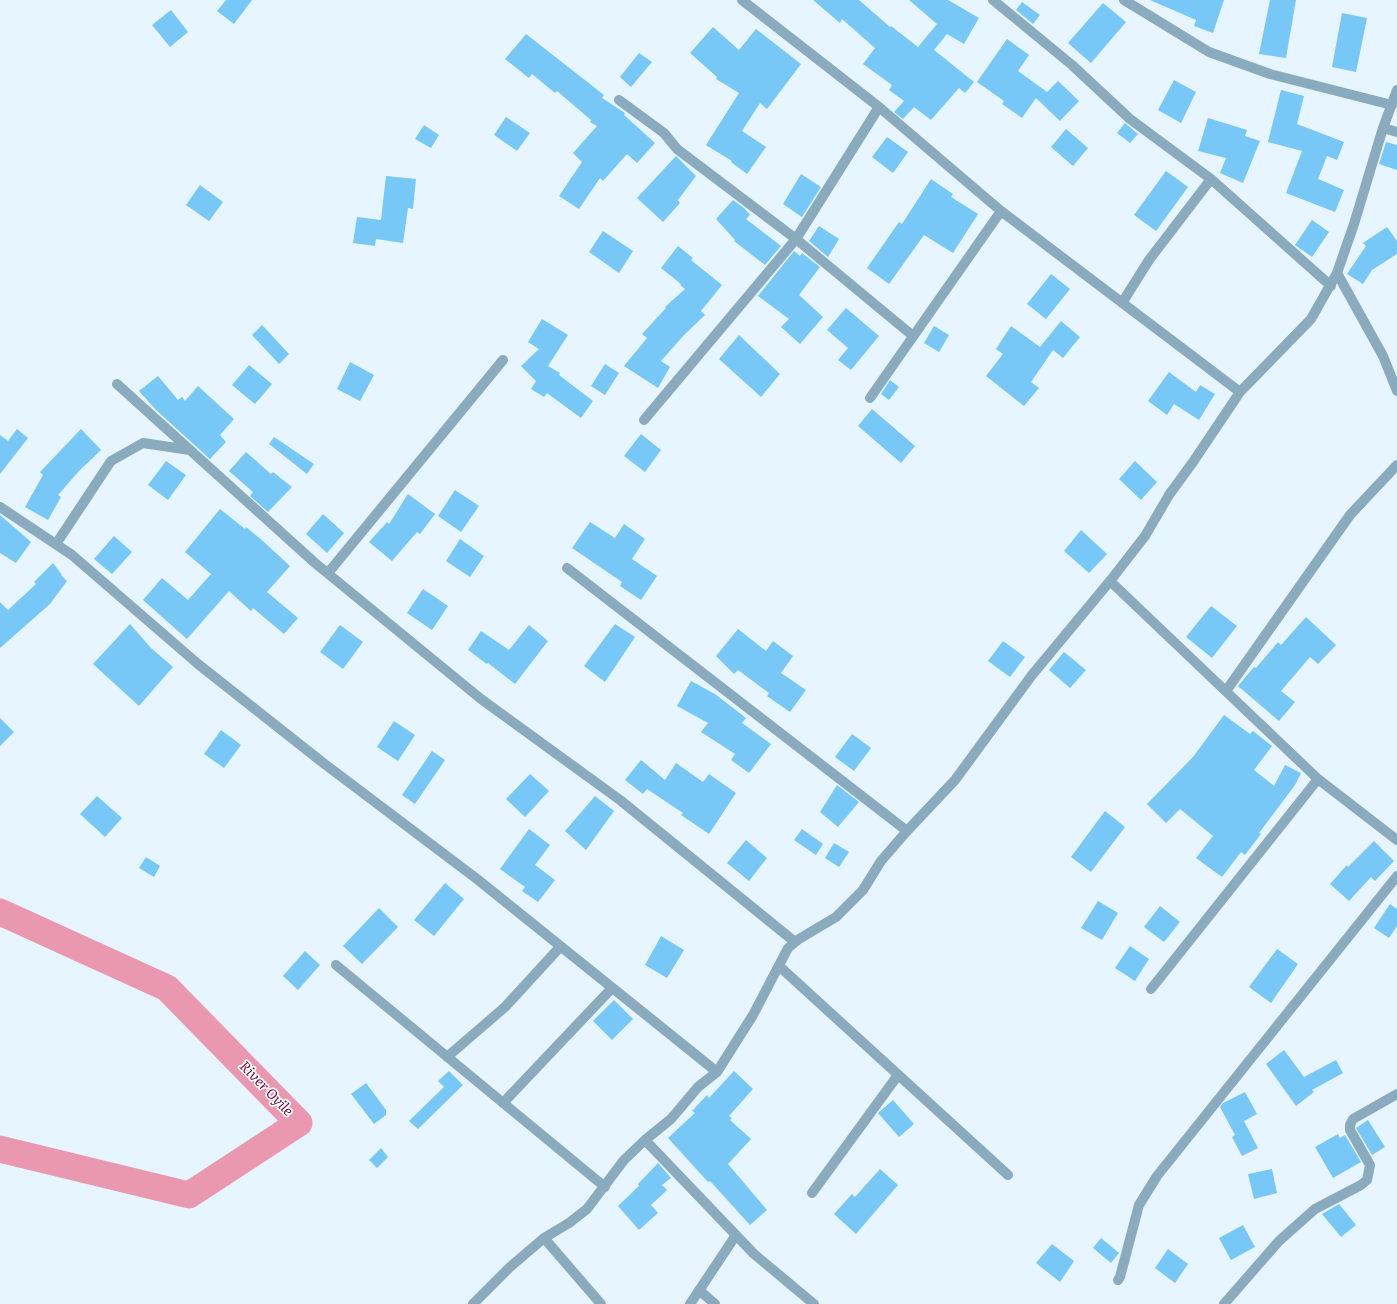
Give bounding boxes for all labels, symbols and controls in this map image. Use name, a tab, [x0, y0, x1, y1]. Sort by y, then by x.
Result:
water label: River Oyile	[236, 1058, 296, 1120]

